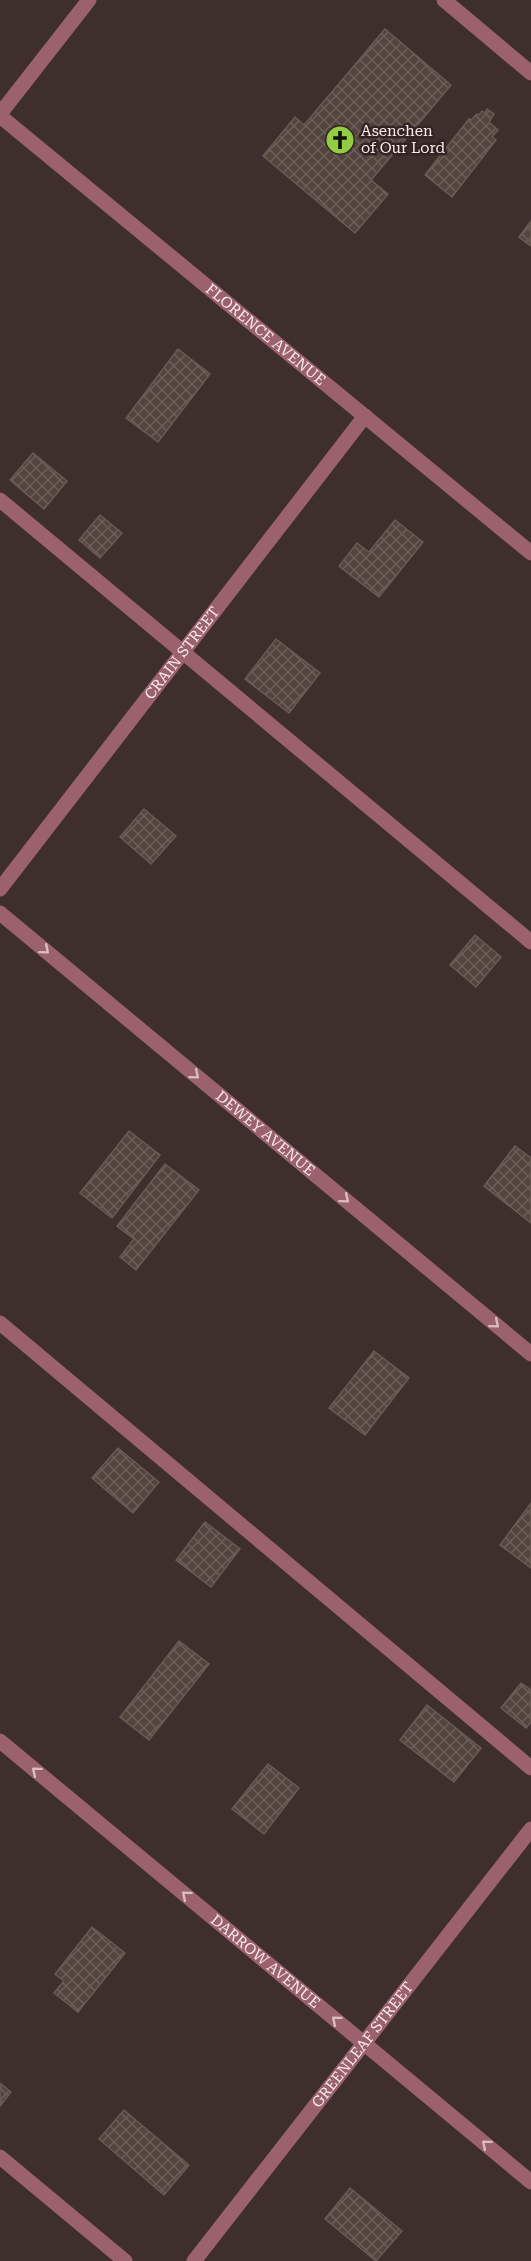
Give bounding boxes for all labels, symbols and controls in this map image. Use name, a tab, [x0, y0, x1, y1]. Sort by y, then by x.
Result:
place label: Asenchen of Our Lord	[361, 122, 445, 157]
church icon: Asenchen of Our Lord	[324, 124, 356, 156]
street label: FLORENCE AVENUE	[202, 280, 329, 389]
street label: CRAIN STREET	[141, 603, 223, 703]
one-way arrow	[38, 943, 49, 954]
one-way arrow	[188, 1067, 199, 1078]
street label: DEWEY AVENUE	[212, 1087, 319, 1180]
one-way arrow	[338, 1192, 349, 1203]
one-way arrow	[488, 1317, 499, 1328]
one-way arrow	[32, 1767, 43, 1778]
one-way arrow	[182, 1891, 193, 1902]
street label: DARROW AVENUE	[207, 1911, 324, 2012]
street label: GREENLEAF STREET	[308, 1979, 417, 2111]
one-way arrow	[332, 2016, 343, 2027]
one-way arrow	[482, 2140, 493, 2151]

